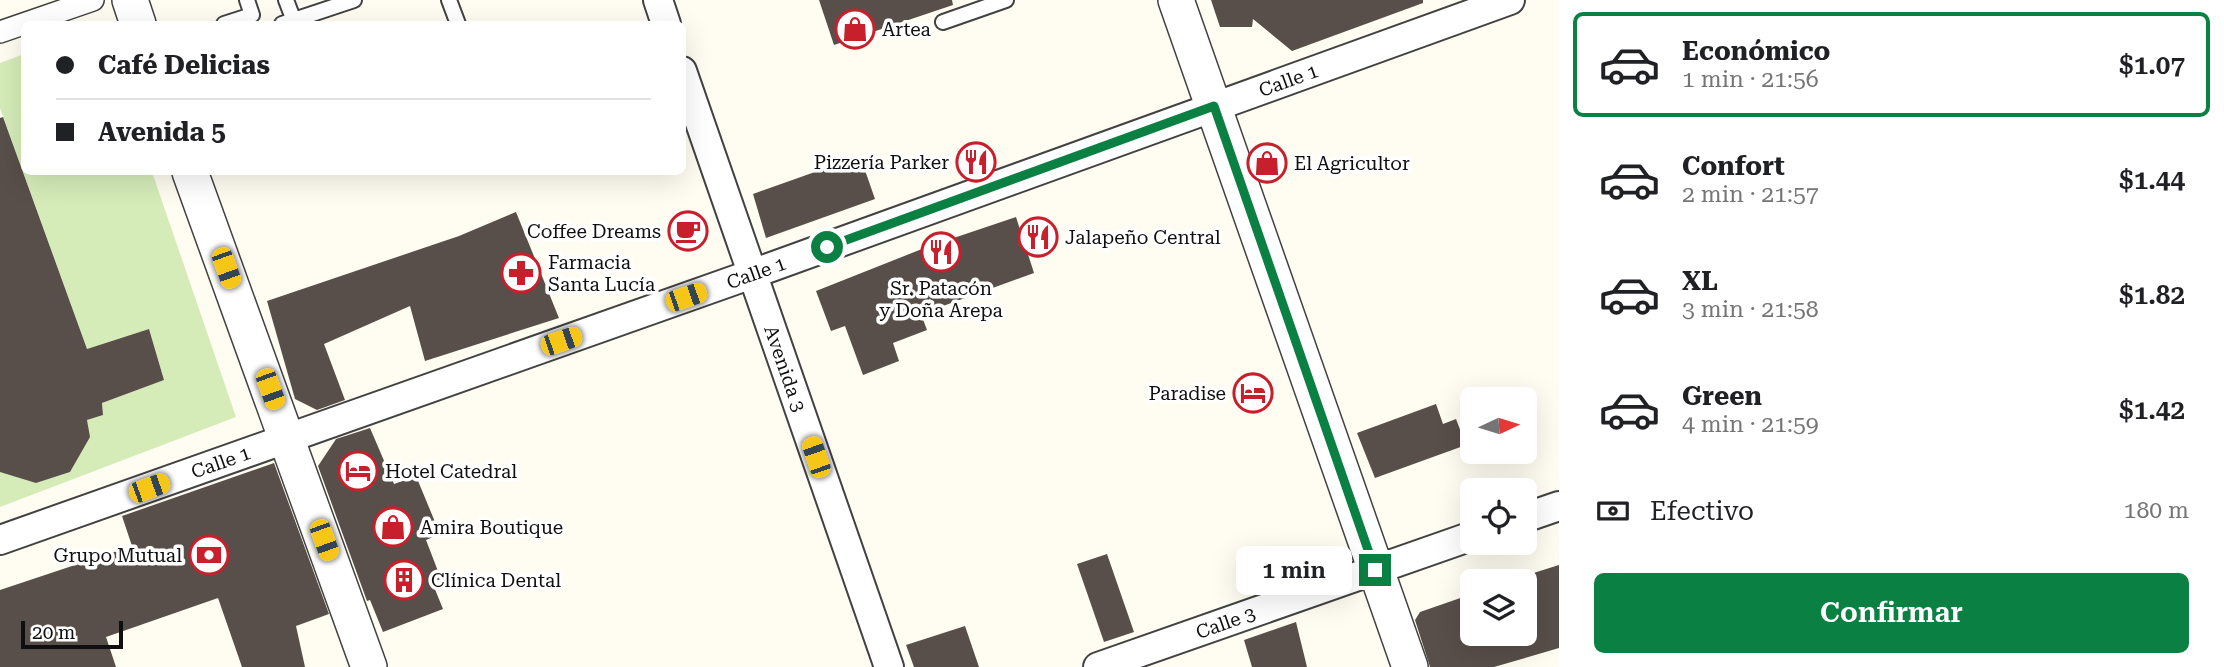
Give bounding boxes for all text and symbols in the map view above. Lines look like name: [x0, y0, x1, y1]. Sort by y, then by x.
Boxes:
shop icon: Artea: [834, 8, 876, 50]
place label: Artea: [882, 18, 932, 41]
icon: car: [1598, 33, 1661, 96]
text: Económico: [1682, 36, 1830, 66]
text: Café Delicias: [98, 50, 270, 80]
text: $1.07: [2119, 50, 2185, 80]
street label: Calle 1: [1256, 59, 1321, 102]
text: 1 min · 21:56: [1682, 66, 1819, 93]
text: Avenida 5: [98, 117, 226, 147]
restaurant icon: Pizzería Parker: [955, 141, 997, 183]
shop icon: El Agricultor: [1246, 142, 1288, 184]
icon: car: [1598, 148, 1661, 211]
place label: Pizzería Parker: [814, 151, 949, 174]
text: Confort: [1682, 151, 1785, 181]
place label: El Agricultor: [1294, 152, 1410, 175]
text: $1.44: [2119, 165, 2185, 195]
text: 2 min · 21:57: [1682, 181, 1819, 208]
cafe icon: Coffee Dreams: [667, 210, 709, 252]
restaurant icon: Jalapeño Central: [1017, 216, 1059, 258]
place label: Coffee Dreams: [527, 220, 661, 243]
place label: Jalapeño Central: [1065, 226, 1221, 249]
route start: [811, 231, 843, 263]
restaurant icon: Sr. Patacón y Doña Arepa: [920, 231, 962, 273]
car: [209, 245, 244, 291]
place label: Farmacia Santa Lucía: [548, 251, 656, 296]
pharmacy icon: Farmacia Santa Lucía: [500, 252, 542, 294]
street label: Calle 1: [723, 252, 789, 294]
icon: car: [1598, 263, 1661, 326]
text: XL: [1682, 266, 1718, 296]
place label: Sr. Patacón y Doña Arepa: [879, 277, 1004, 322]
car: [663, 280, 710, 314]
text: $1.82: [2119, 280, 2185, 310]
text: 3 min · 21:58: [1682, 296, 1819, 323]
street label: Avenida 3: [759, 322, 811, 415]
car: [538, 324, 585, 358]
car: [253, 366, 288, 412]
hotel icon: Paradise: [1232, 372, 1274, 414]
icon: car: [1598, 378, 1661, 441]
text: Green: [1682, 381, 1762, 411]
place label: Paradise: [1149, 382, 1226, 405]
north arrow: [1460, 387, 1536, 464]
map controls: [1460, 387, 1537, 646]
text: $1.42: [2119, 395, 2185, 425]
text: 4 min · 21:59: [1682, 411, 1819, 438]
car: [800, 434, 833, 480]
street label: Calle 1: [188, 441, 254, 484]
hotel icon: Hotel Catedral: [337, 450, 379, 492]
place label: Hotel Catedral: [385, 460, 517, 483]
car: [126, 471, 173, 505]
button: locate: [1460, 478, 1537, 555]
icon: cash: [1594, 492, 1632, 530]
text: Efectivo: [1650, 496, 1754, 526]
text: 180 m: [2124, 497, 2189, 524]
shop icon: Amira Boutique: [372, 506, 414, 548]
place label: Amira Boutique: [420, 516, 563, 539]
car: [307, 517, 342, 563]
bank icon: Grupo Mutual: [188, 534, 230, 576]
place label: Grupo Mutual: [54, 544, 182, 567]
callout: 1 min: [1235, 546, 1350, 594]
route end: [1359, 554, 1391, 586]
text: 1 min: [1262, 557, 1326, 584]
building icon: Clínica Dental: [383, 559, 425, 601]
place label: Clínica Dental: [431, 569, 561, 592]
button: layers: [1460, 569, 1537, 646]
button: Confirmar: [1594, 573, 2189, 653]
street label: Calle 3: [1193, 602, 1258, 644]
scale bar: [21, 618, 122, 650]
text: 20 m: [32, 621, 75, 644]

